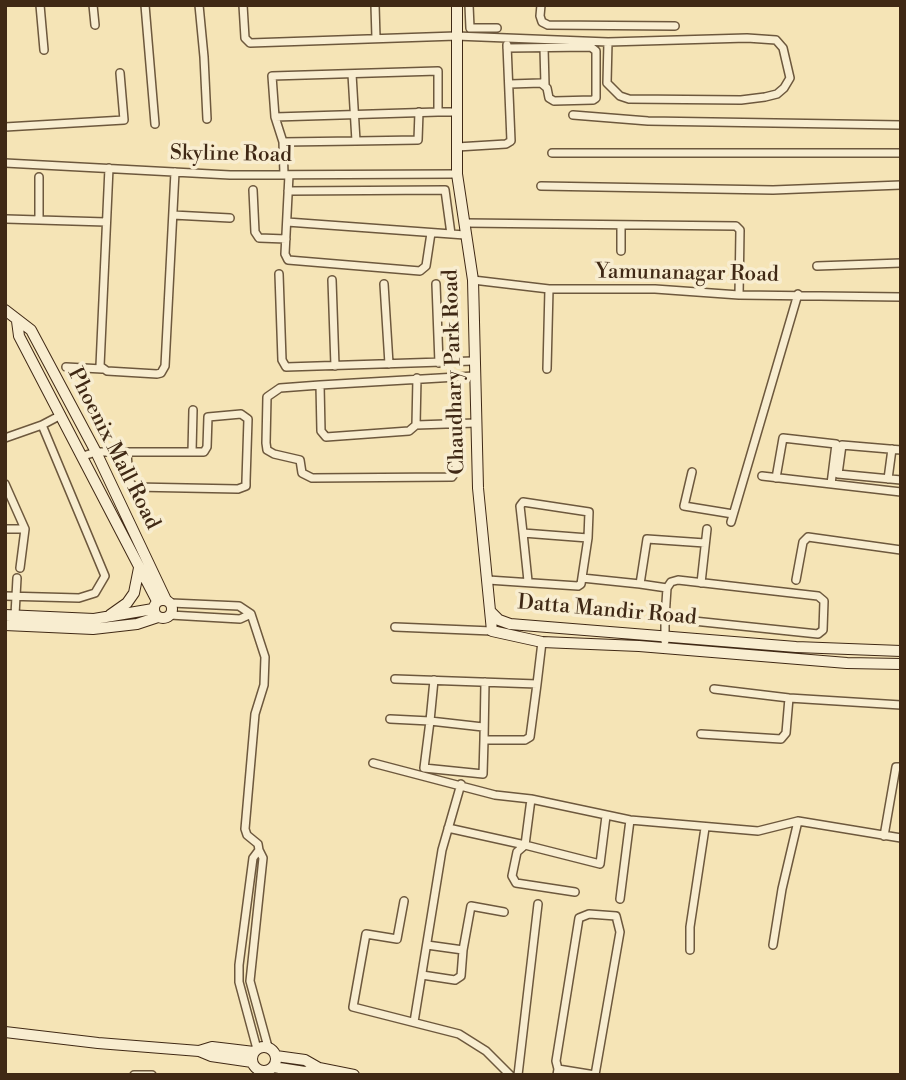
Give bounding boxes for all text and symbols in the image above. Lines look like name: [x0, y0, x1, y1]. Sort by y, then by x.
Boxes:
street label: Skyline Road: [170, 141, 292, 169]
street label: Yamunanagar Road: [595, 260, 779, 288]
street label: Chaudhary Park Road: [439, 269, 471, 475]
street label: Phoenix Mall Road: [61, 364, 165, 534]
street label: Datta Mandir Road: [516, 591, 698, 631]

